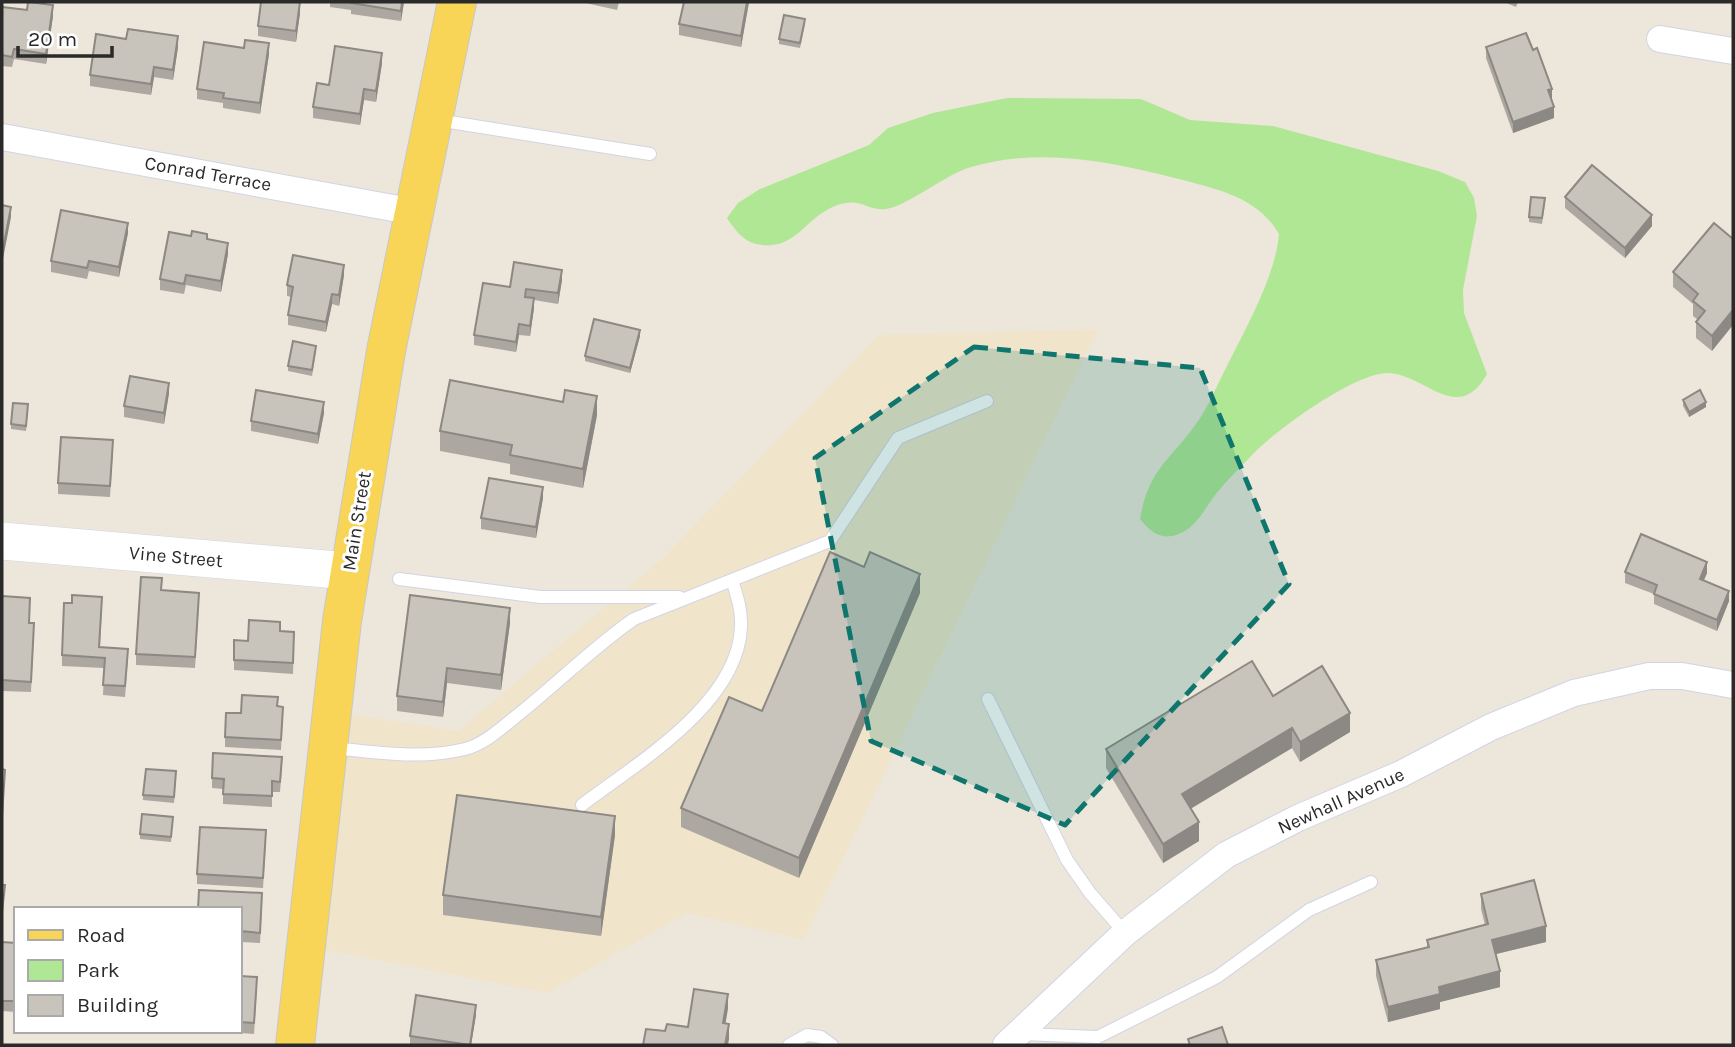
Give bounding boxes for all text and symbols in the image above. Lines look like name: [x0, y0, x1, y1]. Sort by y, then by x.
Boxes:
scale bar: [18, 14, 112, 58]
text: 20 m: [28, 27, 77, 51]
street label: Conrad Terrace: [143, 152, 273, 196]
street label: Main Street: [338, 470, 376, 572]
street label: Vine Street: [128, 542, 224, 572]
street label: Newhall Avenue: [1274, 763, 1408, 839]
legend: [14, 907, 242, 1033]
text: Road: [77, 923, 125, 947]
text: Park: [77, 958, 120, 982]
text: Building: [77, 993, 158, 1017]

